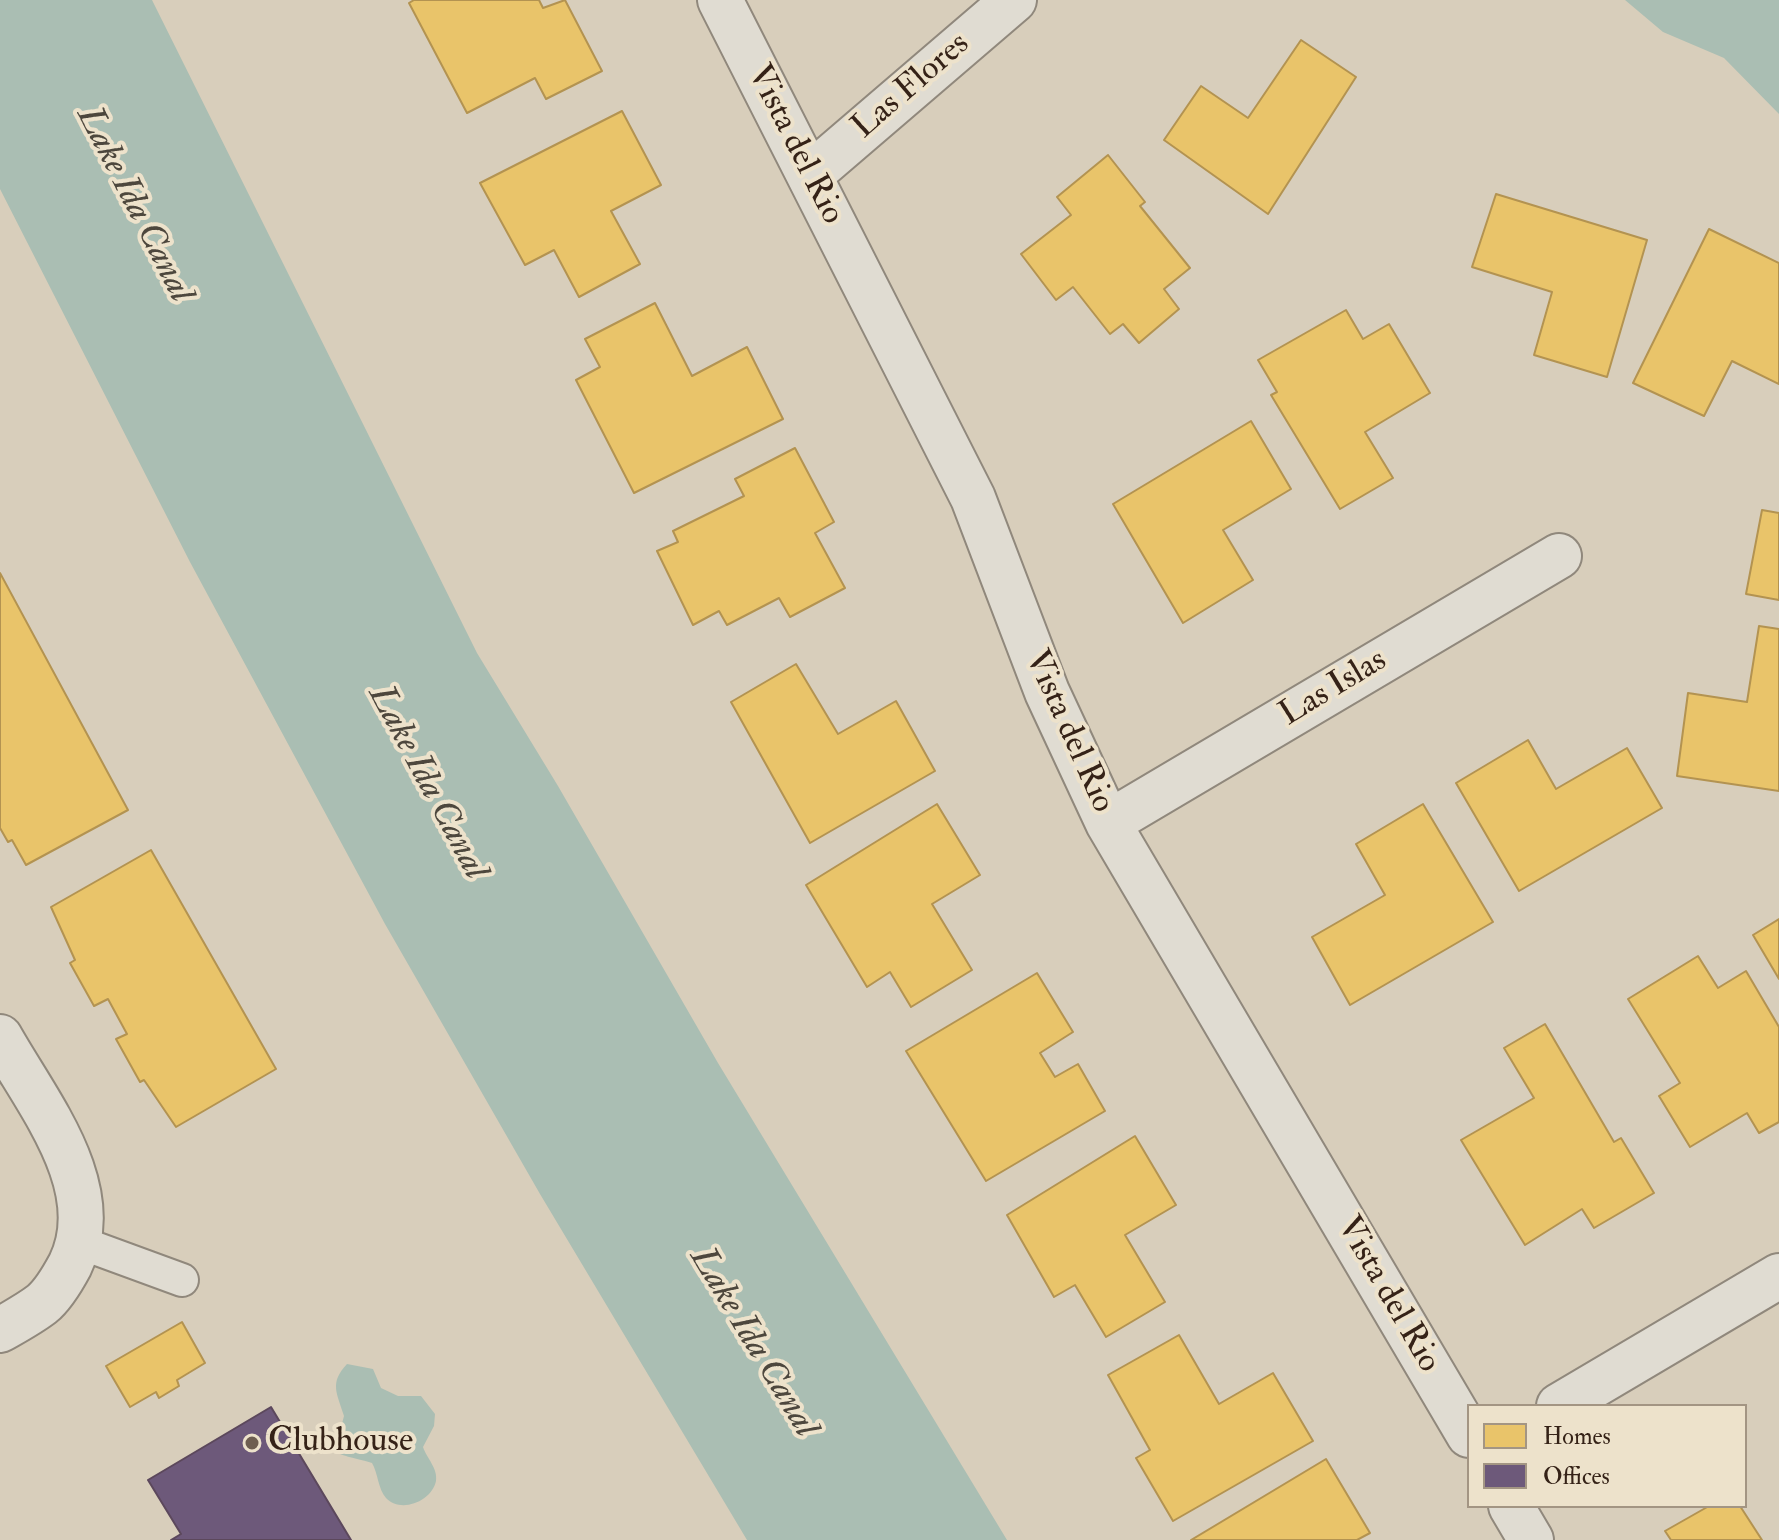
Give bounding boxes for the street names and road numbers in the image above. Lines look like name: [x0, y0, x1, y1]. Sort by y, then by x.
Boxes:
street label: Las Flores: [845, 25, 979, 149]
street label: Vista del Rio: [737, 59, 851, 231]
street label: Las Islas: [1273, 641, 1395, 737]
street label: Vista del Rio: [1014, 645, 1122, 819]
street label: Vista del Rio: [1326, 1210, 1448, 1380]

